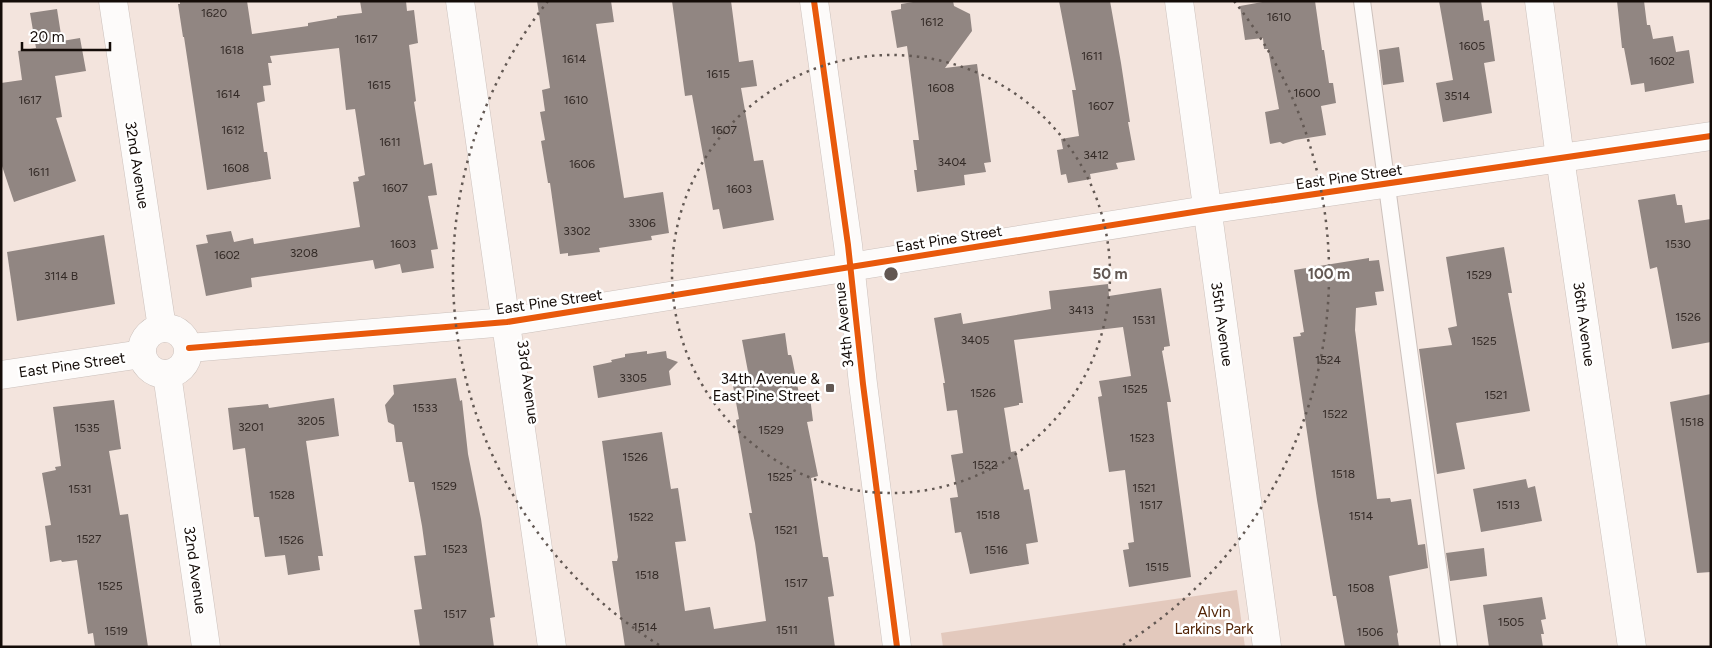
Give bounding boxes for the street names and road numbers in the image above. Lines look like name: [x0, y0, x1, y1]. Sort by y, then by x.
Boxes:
street label: 32nd Avenue: [121, 120, 153, 210]
street label: East Pine Street: [1295, 161, 1404, 193]
street label: East Pine Street: [895, 222, 1004, 256]
street label: 34th Avenue: [831, 281, 857, 369]
street label: 35th Avenue: [1207, 281, 1237, 367]
street label: 36th Avenue: [1569, 281, 1599, 367]
street label: East Pine Street: [495, 286, 604, 318]
street label: 33rd Avenue: [513, 339, 543, 425]
street label: East Pine Street: [18, 349, 127, 381]
street label: 32nd Avenue: [180, 525, 210, 615]

